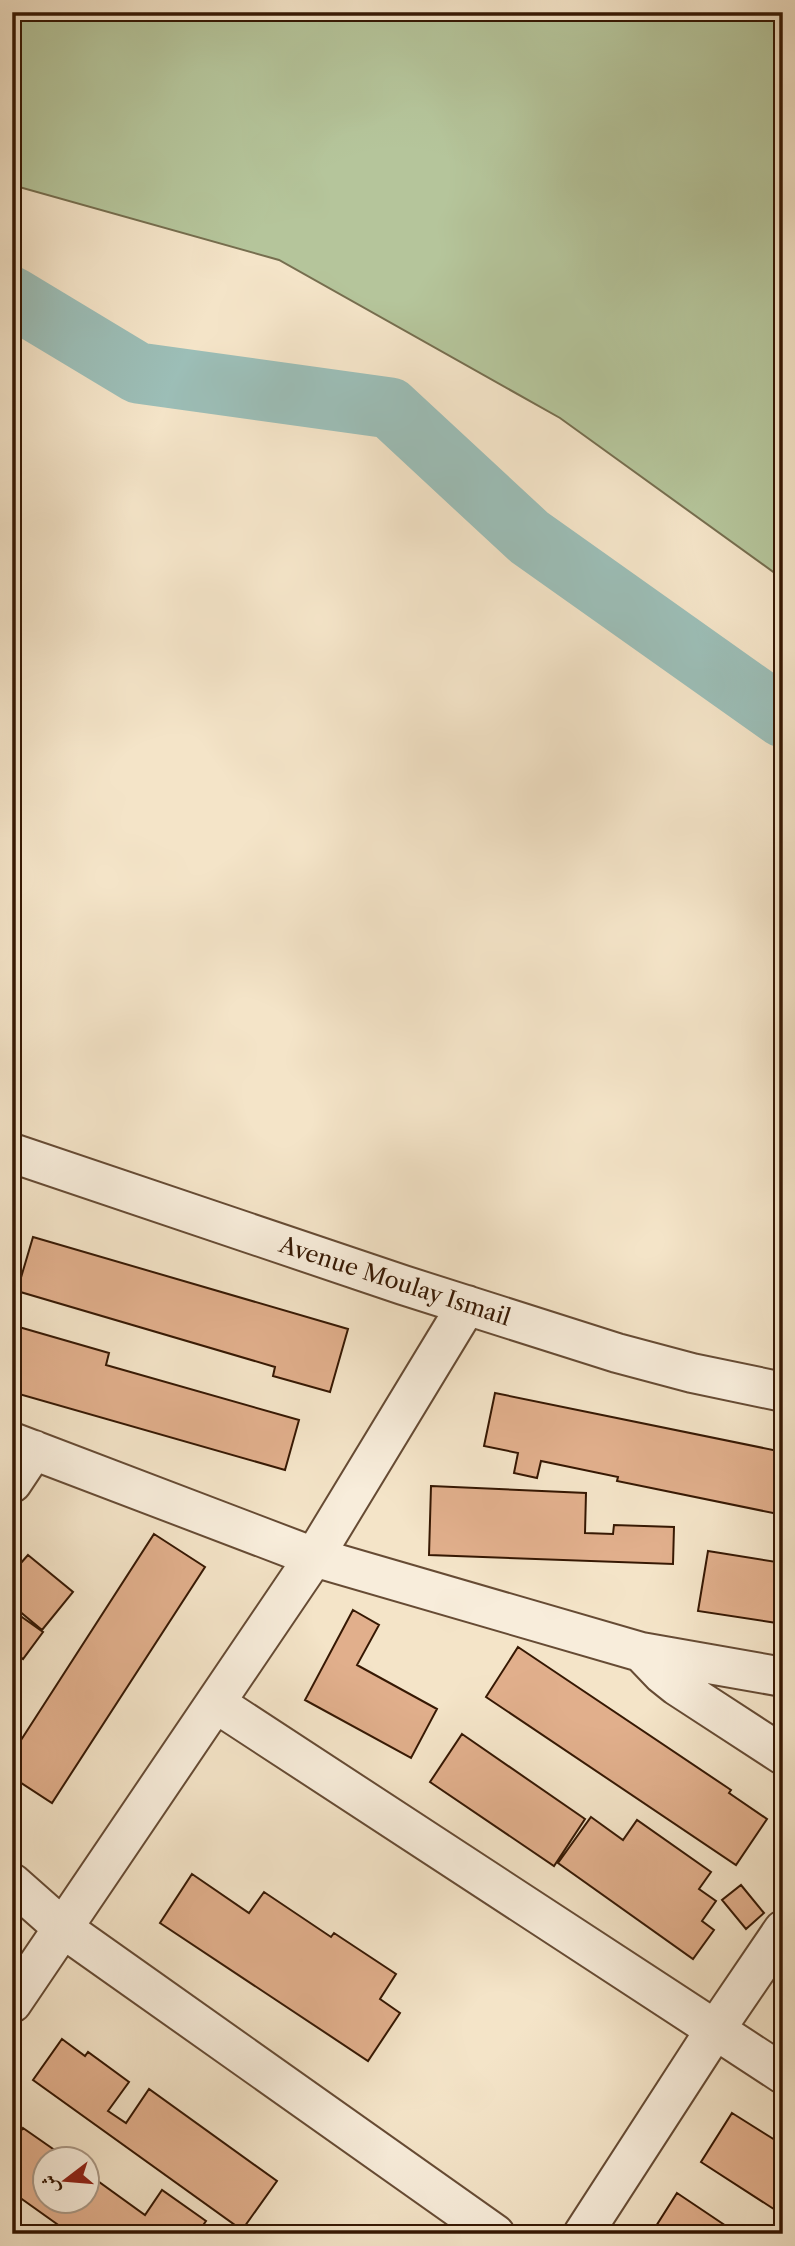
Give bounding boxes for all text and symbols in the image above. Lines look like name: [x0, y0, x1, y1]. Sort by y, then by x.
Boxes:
street label: Avenue Moulay Ismail: [275, 1230, 514, 1332]
north arrow: [32, 2144, 102, 2214]
text: ش: [36, 2172, 64, 2197]

